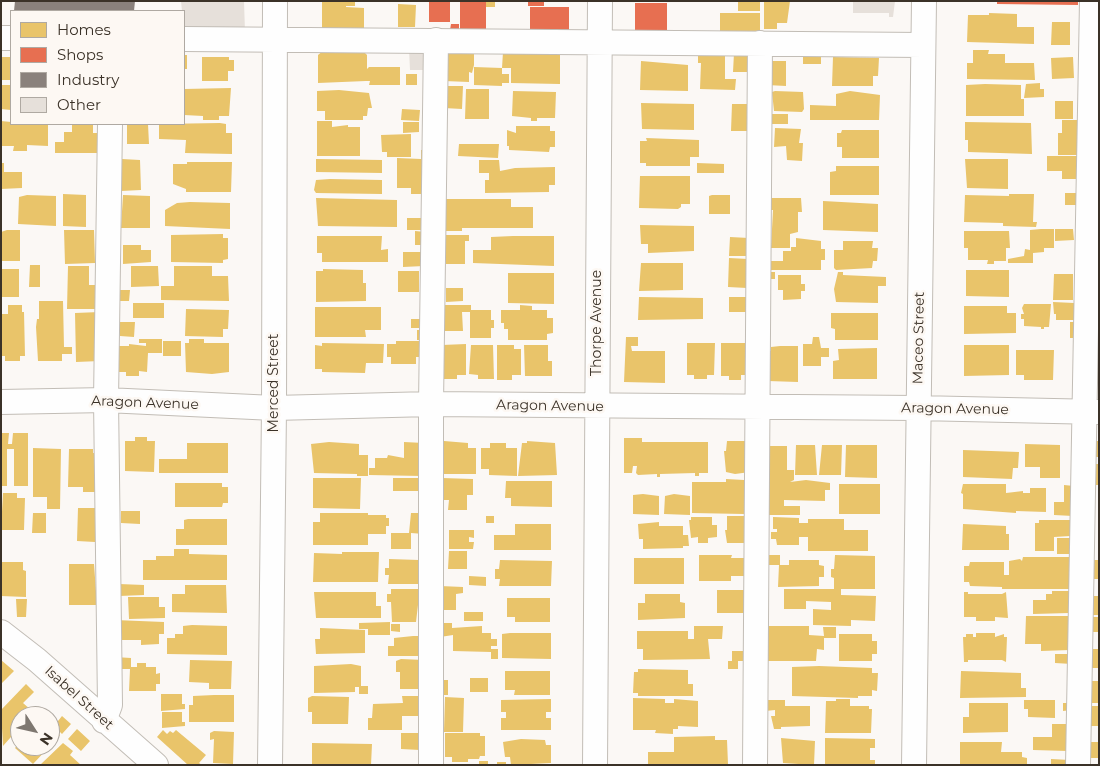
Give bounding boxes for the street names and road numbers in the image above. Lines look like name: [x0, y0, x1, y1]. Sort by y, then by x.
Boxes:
street label: Thorpe Avenue: [589, 270, 605, 376]
street label: Maceo Street: [910, 292, 928, 384]
street label: Merced Street: [266, 334, 282, 432]
street label: Aragon Avenue: [91, 393, 199, 413]
street label: Aragon Avenue: [496, 397, 604, 415]
street label: Aragon Avenue: [901, 400, 1009, 418]
street label: Isabel Street: [41, 663, 117, 733]

